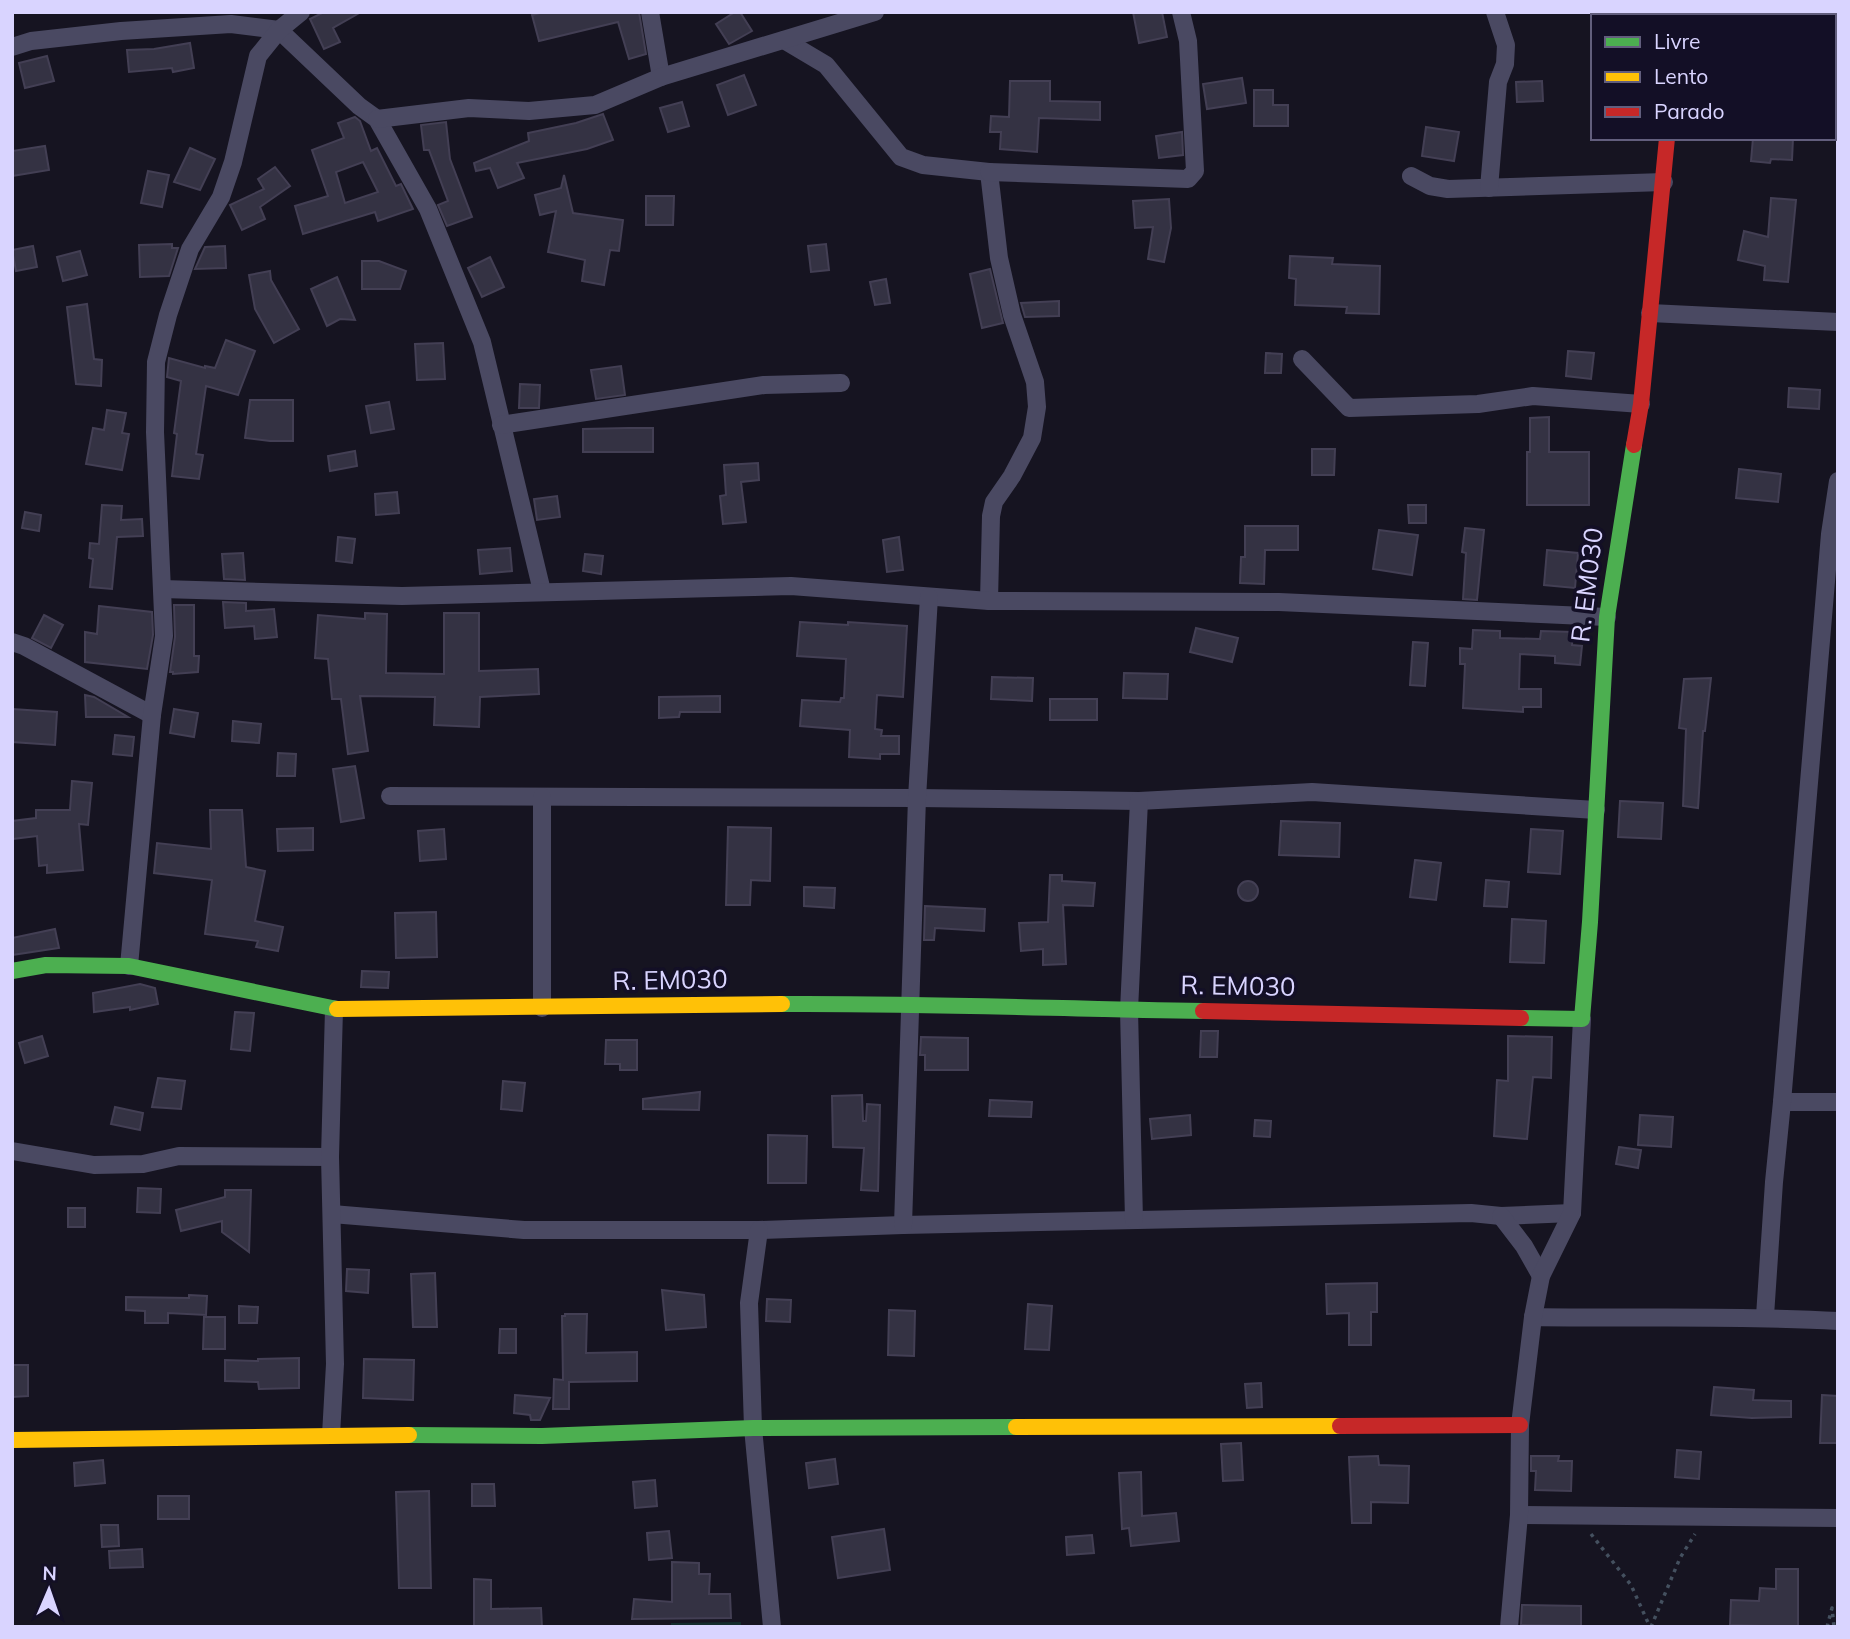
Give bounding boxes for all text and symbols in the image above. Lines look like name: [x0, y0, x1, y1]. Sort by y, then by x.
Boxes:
legend: [1591, 14, 1836, 140]
text: Livre: [1654, 28, 1701, 54]
text: Lento: [1654, 63, 1708, 89]
text: Parado: [1654, 98, 1724, 124]
street label: R. EM030: [1563, 526, 1610, 644]
street label: R. EM030: [612, 962, 728, 997]
street label: R. EM030: [1180, 968, 1296, 1003]
north arrow: [14, 1555, 84, 1625]
text: N: [42, 1561, 57, 1585]

